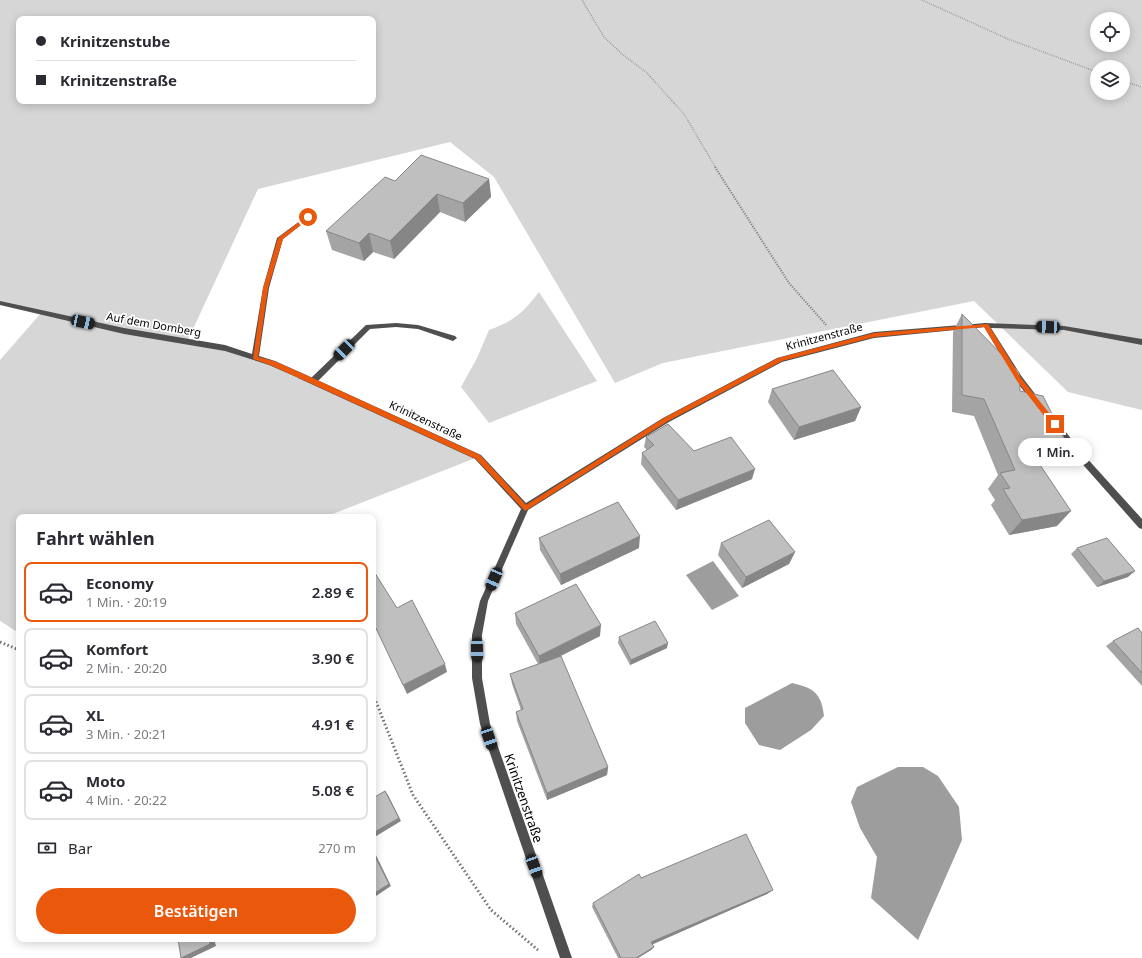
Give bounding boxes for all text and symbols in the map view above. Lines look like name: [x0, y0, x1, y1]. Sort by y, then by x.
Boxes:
map controls: [1090, 12, 1130, 100]
button: locate: [1090, 12, 1130, 52]
text: Krinitzenstube: [60, 31, 170, 51]
button: layers: [1090, 60, 1130, 100]
text: Krinitzenstraße: [60, 70, 177, 90]
route start: [299, 208, 317, 226]
street label: Auf dem Domberg: [106, 308, 202, 340]
car: [70, 314, 96, 330]
street label: Krinitzenstraße: [784, 319, 864, 353]
car: [1036, 321, 1060, 333]
car: [331, 337, 357, 363]
street label: Krinitzenstraße: [387, 397, 465, 443]
route end: [1046, 415, 1064, 433]
callout: 1 Min.: [1018, 438, 1092, 466]
text: 1 Min.: [1036, 443, 1074, 461]
text: Fahrt wählen: [36, 526, 155, 550]
car: [484, 566, 504, 592]
text: Economy: [86, 573, 154, 593]
icon: car: [38, 574, 74, 610]
text: 2.89 €: [312, 582, 354, 602]
text: 1 Min. · 20:19: [86, 593, 167, 611]
car: [471, 638, 483, 662]
text: Komfort: [86, 639, 148, 659]
icon: car: [38, 640, 74, 676]
text: 3.90 €: [312, 648, 354, 668]
text: 2 Min. · 20:20: [86, 659, 167, 677]
text: XL: [86, 705, 104, 725]
icon: car: [38, 706, 74, 742]
text: 4.91 €: [312, 714, 354, 734]
text: 3 Min. · 20:21: [86, 725, 167, 743]
car: [479, 725, 499, 751]
street label: Krinitzenstraße: [500, 751, 548, 845]
text: Moto: [86, 771, 125, 791]
icon: car: [38, 772, 74, 808]
text: 5.08 €: [312, 780, 354, 800]
text: 4 Min. · 20:22: [86, 791, 167, 809]
icon: cash: [36, 837, 58, 859]
text: Bar: [68, 838, 92, 858]
text: 270 m: [318, 839, 356, 857]
car: [524, 853, 544, 879]
button: Bestätigen: [36, 888, 356, 934]

